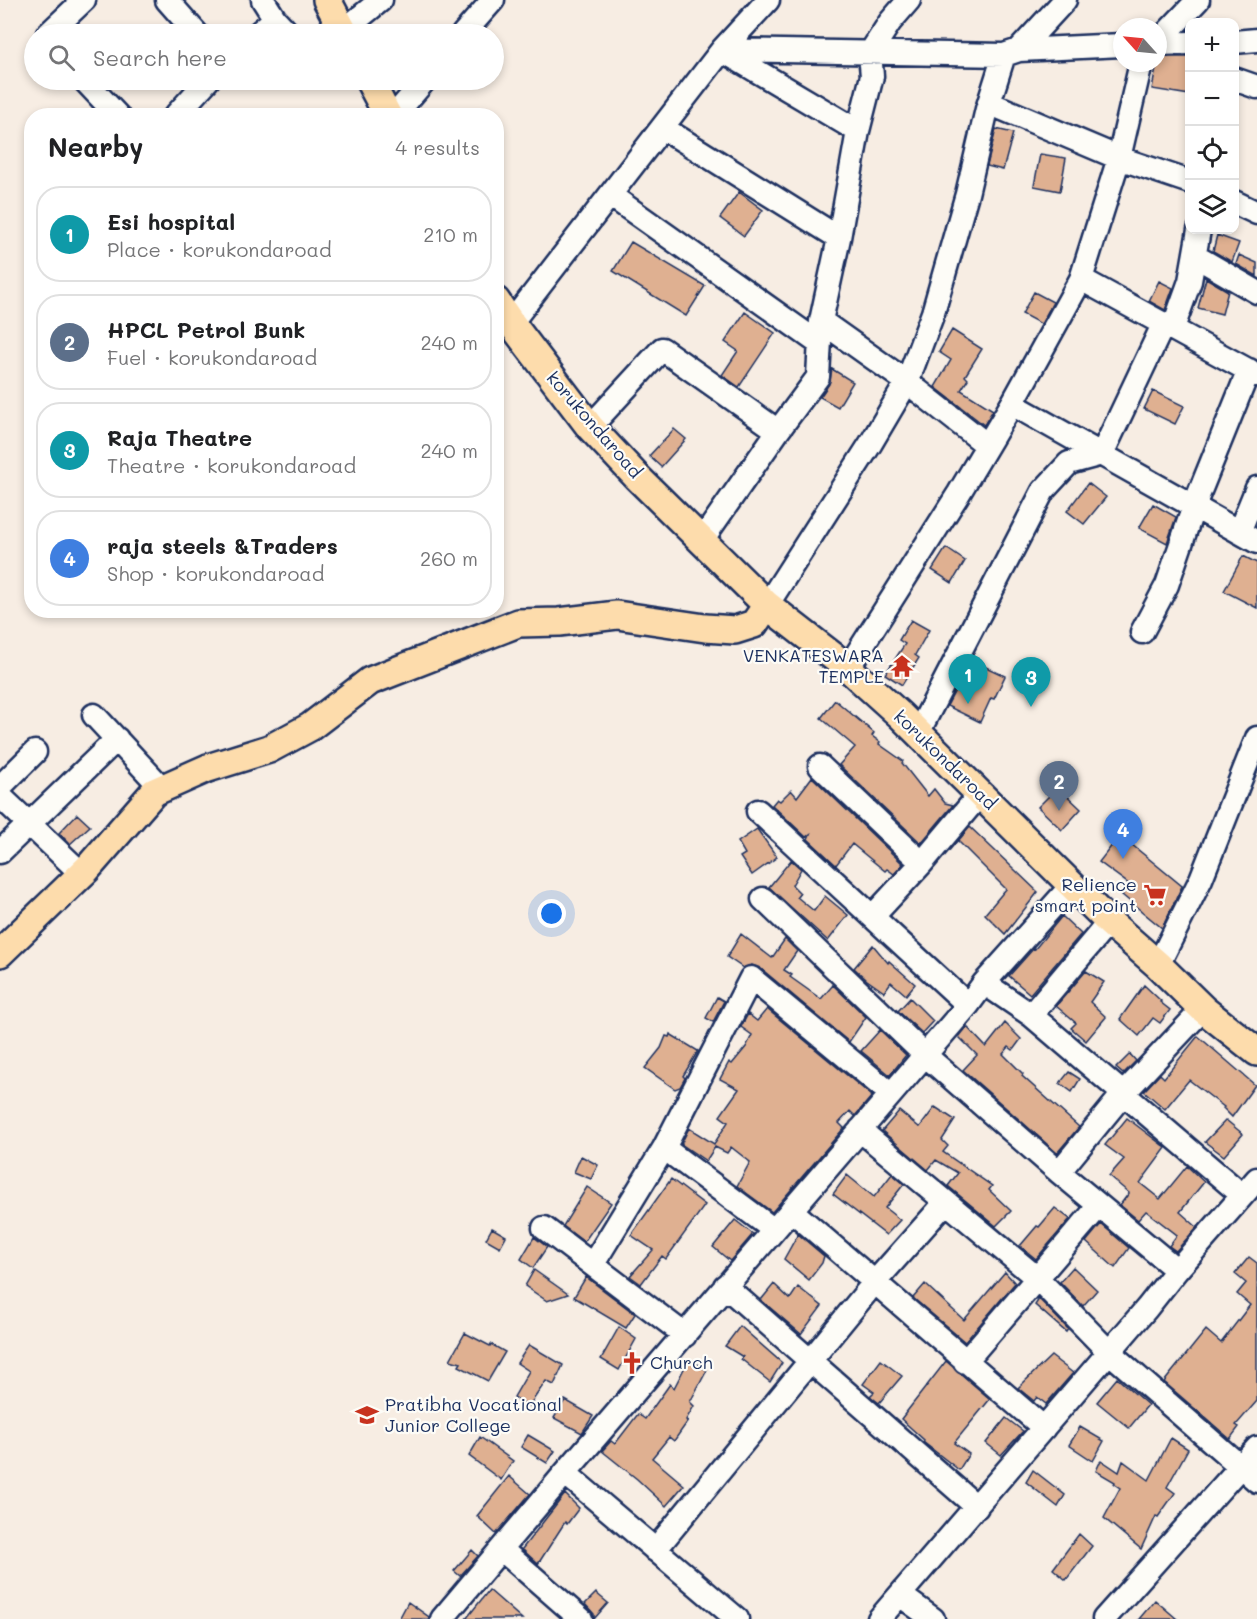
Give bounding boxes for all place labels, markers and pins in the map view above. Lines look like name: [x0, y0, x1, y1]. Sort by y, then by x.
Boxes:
place label: VENKATESWARA TEMPLE: [743, 643, 884, 688]
temple icon: VENKATESWARA TEMPLE: [889, 653, 915, 679]
pin: 1: [948, 654, 988, 704]
pin: 3: [1012, 658, 1050, 707]
pin: 2: [1040, 762, 1078, 811]
pin: 4: [1104, 810, 1142, 859]
place label: Relience smart point: [1035, 872, 1137, 917]
supermarket icon: Relience smart point: [1142, 882, 1168, 908]
church icon: Church: [619, 1350, 645, 1376]
place label: Church: [650, 1350, 713, 1374]
place label: Pratibha Vocational Junior College: [385, 1392, 562, 1437]
school or university icon: Pratibha Vocational Junior College: [354, 1402, 380, 1428]

